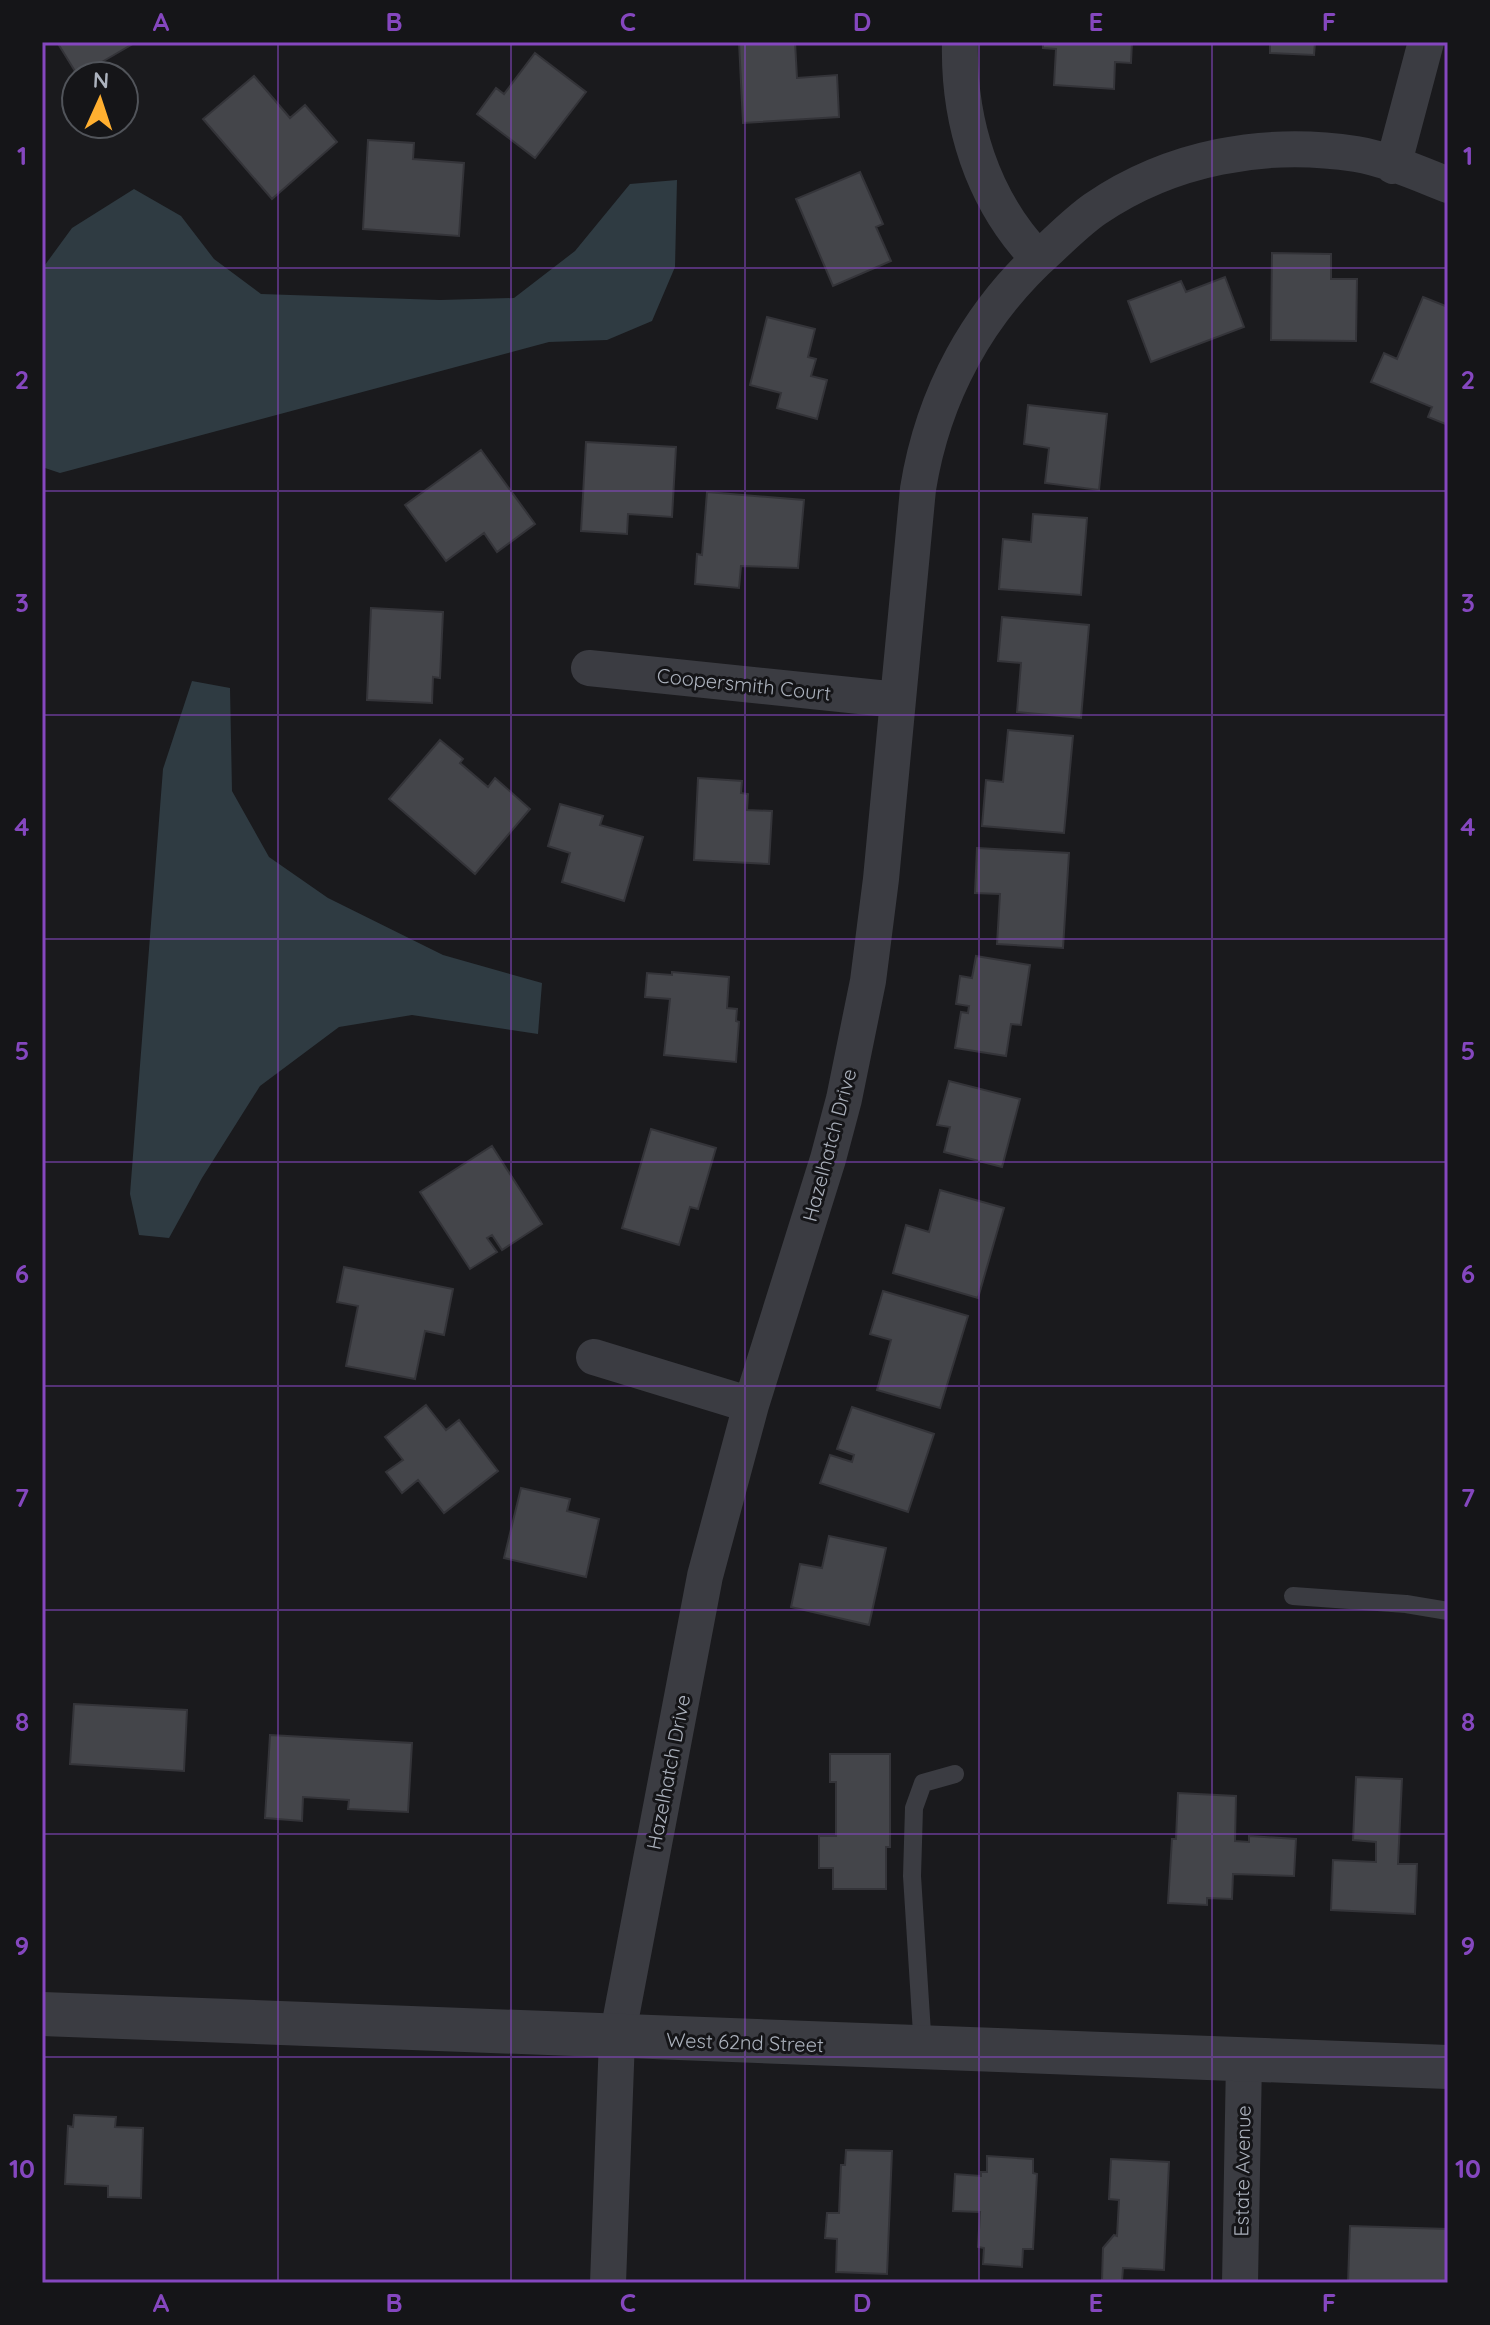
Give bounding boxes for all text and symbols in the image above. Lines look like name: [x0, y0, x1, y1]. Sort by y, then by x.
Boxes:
text: A: [153, 5, 170, 38]
text: B: [385, 5, 403, 38]
text: C: [620, 5, 636, 38]
text: D: [853, 5, 871, 38]
text: E: [1089, 5, 1103, 38]
text: F: [1322, 5, 1336, 38]
north arrow: [60, 60, 140, 140]
text: N: [92, 66, 110, 94]
text: 1: [17, 139, 27, 172]
text: 1: [1463, 139, 1473, 172]
text: 2: [15, 363, 29, 396]
text: 2: [1461, 363, 1475, 396]
text: 3: [15, 586, 29, 619]
text: 3: [1461, 586, 1475, 619]
street label: Coopersmith Court: [656, 662, 832, 706]
text: 4: [14, 810, 30, 843]
text: 4: [1460, 810, 1476, 843]
text: 5: [15, 1034, 29, 1067]
text: 5: [1461, 1034, 1475, 1067]
street label: Hazelhatch Drive: [797, 1066, 861, 1224]
text: 6: [15, 1257, 29, 1290]
text: 6: [1461, 1257, 1475, 1290]
text: 7: [15, 1481, 29, 1514]
text: 7: [1461, 1481, 1475, 1514]
street label: Hazelhatch Drive: [641, 1692, 695, 1852]
text: 8: [15, 1705, 29, 1738]
text: 8: [1461, 1705, 1475, 1738]
text: 9: [15, 1929, 29, 1962]
text: 9: [1461, 1929, 1475, 1962]
street label: West 62nd Street: [666, 2027, 824, 2057]
street label: Estate Avenue: [1228, 2105, 1256, 2237]
text: 10: [9, 2152, 35, 2185]
text: 10: [1455, 2152, 1481, 2185]
text: A: [153, 2286, 170, 2319]
text: B: [385, 2286, 403, 2319]
text: C: [620, 2286, 636, 2319]
text: D: [853, 2286, 871, 2319]
text: E: [1089, 2286, 1103, 2319]
text: F: [1322, 2286, 1336, 2319]

